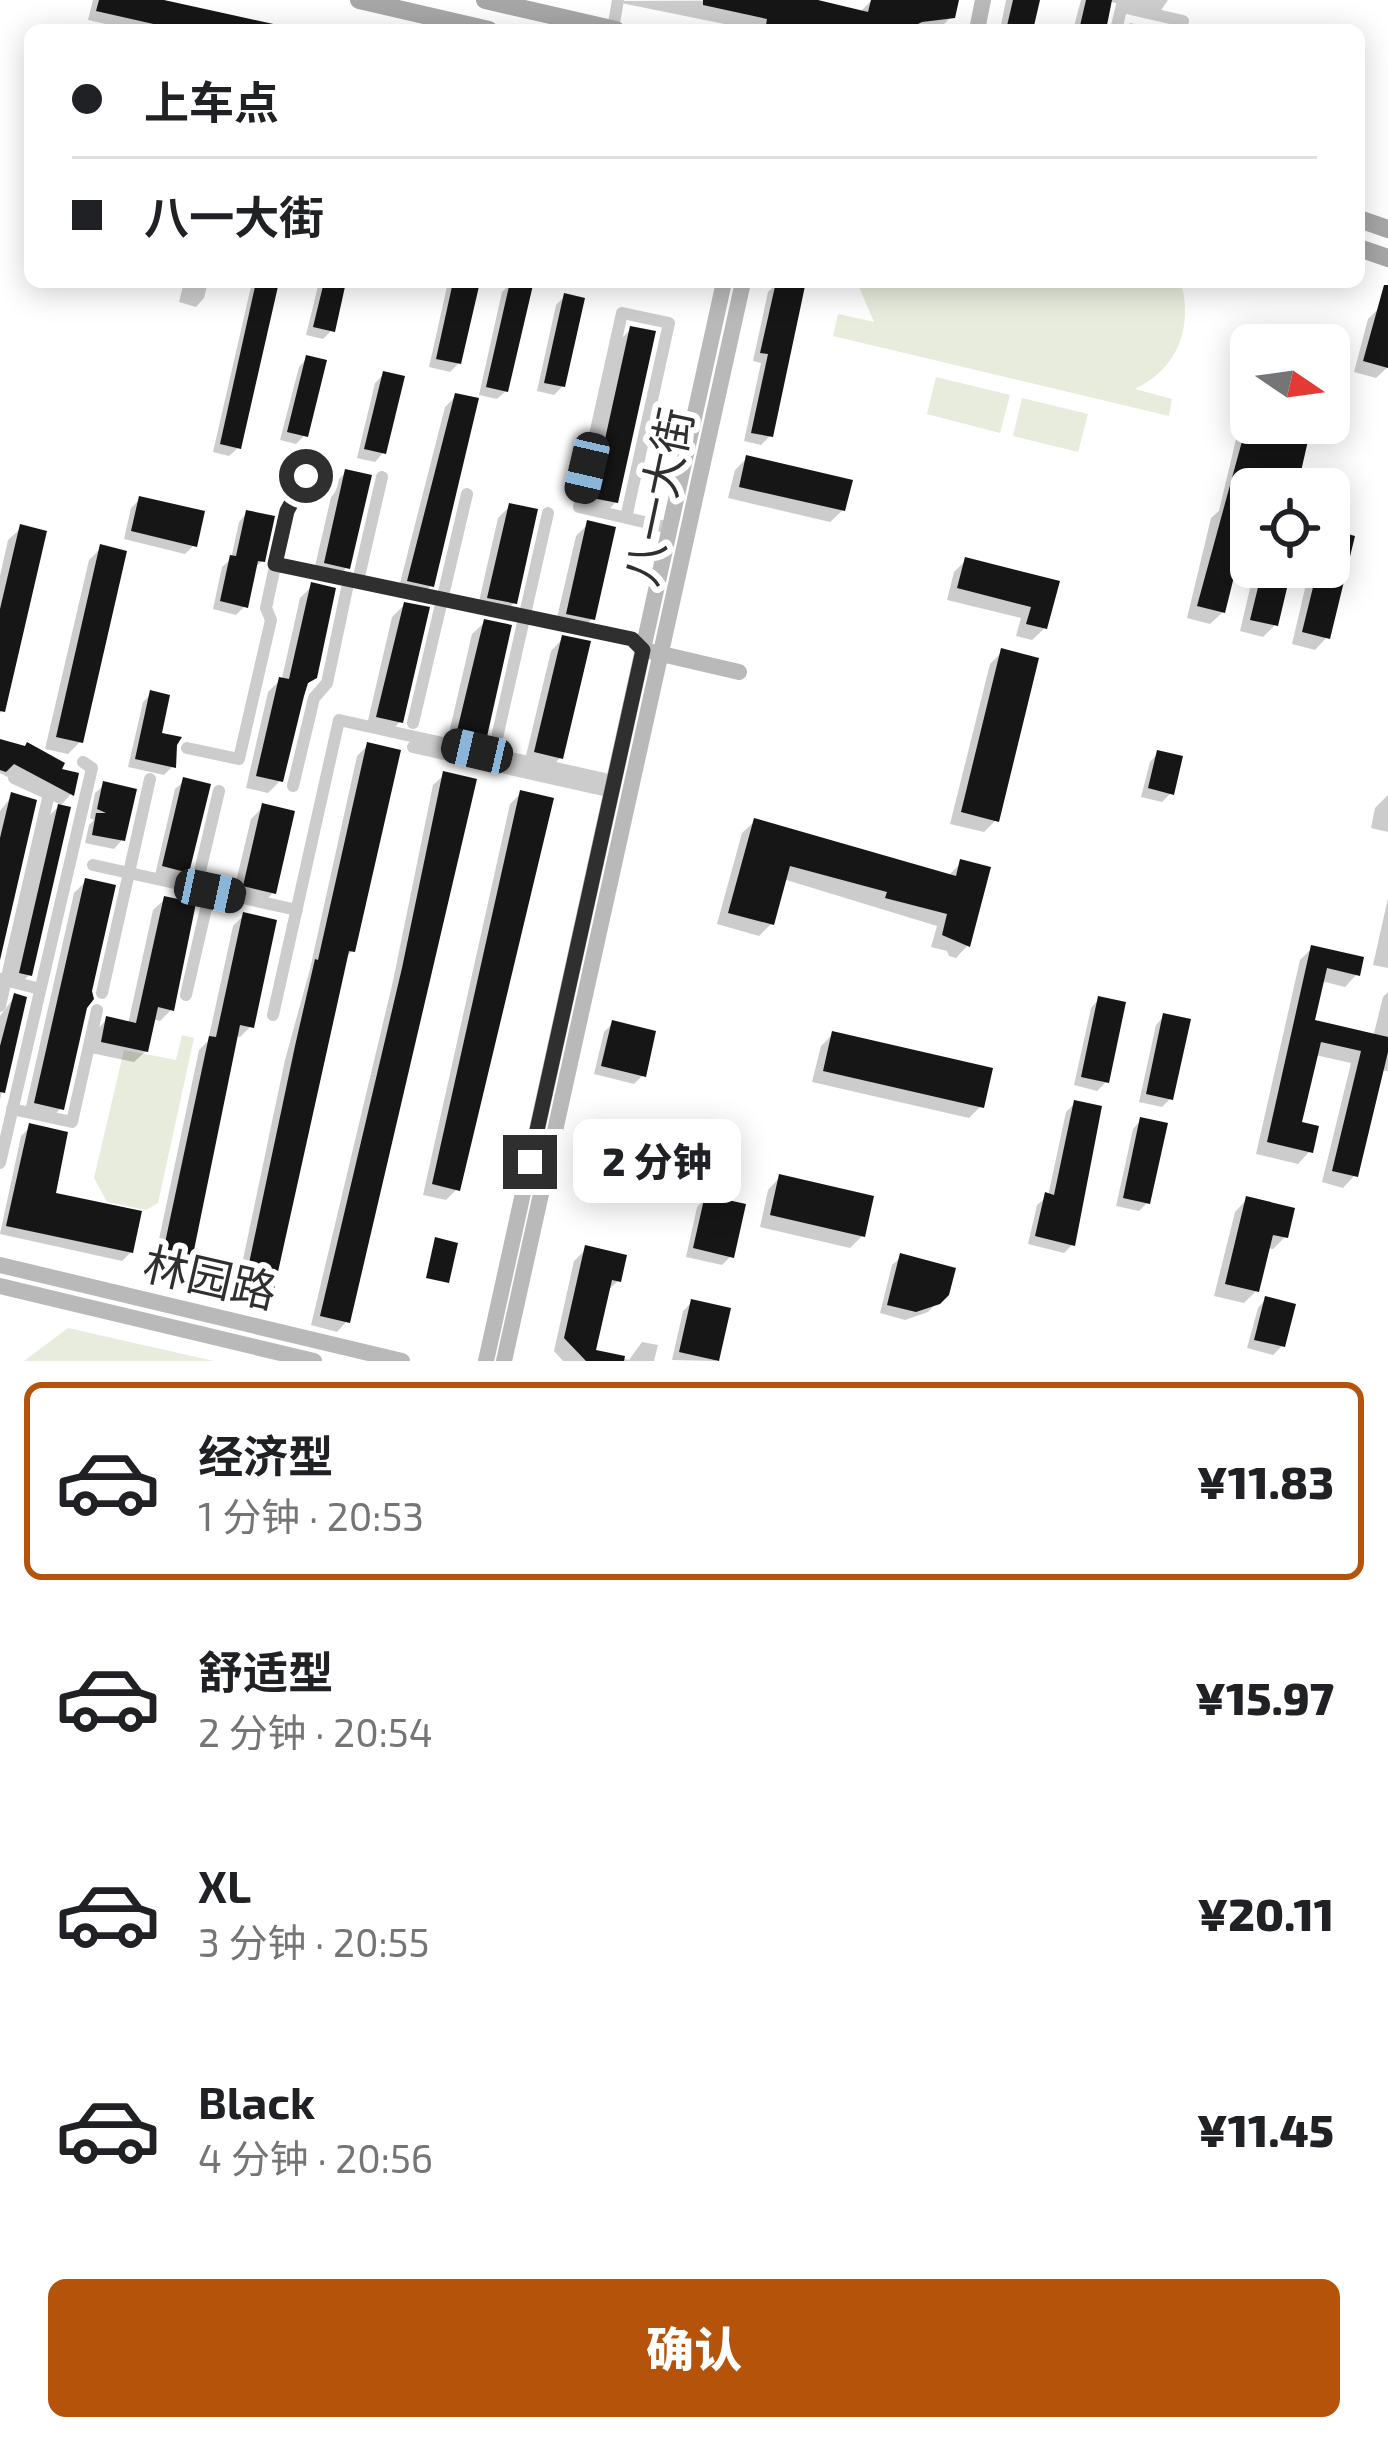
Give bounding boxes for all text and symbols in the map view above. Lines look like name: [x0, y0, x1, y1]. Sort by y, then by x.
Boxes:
text: 上车点: [144, 74, 279, 128]
text: 八一大街: [144, 189, 324, 243]
north arrow: [1230, 324, 1350, 444]
map controls: [1230, 324, 1350, 588]
street label: 八一大街: [612, 403, 702, 590]
car: [561, 429, 613, 507]
route start: [279, 449, 333, 503]
button: locate: [1230, 468, 1350, 588]
car: [438, 725, 516, 777]
car: [171, 866, 249, 916]
callout: 2 分钟: [572, 1120, 740, 1204]
route end: [503, 1135, 557, 1189]
text: 2 分钟: [602, 1137, 712, 1184]
street label: 林园路: [139, 1235, 282, 1318]
icon: car: [54, 1427, 162, 1535]
text: 经济型: [198, 1428, 333, 1482]
text: ¥11.83: [1197, 1454, 1334, 1508]
text: 1 分钟 · 20:53: [198, 1492, 424, 1539]
icon: car: [54, 1643, 162, 1751]
text: 舒适型: [198, 1644, 333, 1698]
text: ¥15.97: [1195, 1670, 1334, 1724]
text: 2 分钟 · 20:54: [198, 1708, 433, 1755]
text: XL: [198, 1858, 251, 1912]
icon: car: [54, 1859, 162, 1967]
text: ¥20.11: [1197, 1886, 1334, 1940]
text: 3 分钟 · 20:55: [198, 1918, 429, 1965]
text: Black: [198, 2074, 315, 2128]
icon: car: [54, 2075, 162, 2183]
text: ¥11.45: [1197, 2102, 1334, 2156]
text: 4 分钟 · 20:56: [198, 2134, 433, 2181]
button: 确认: [48, 2279, 1340, 2417]

